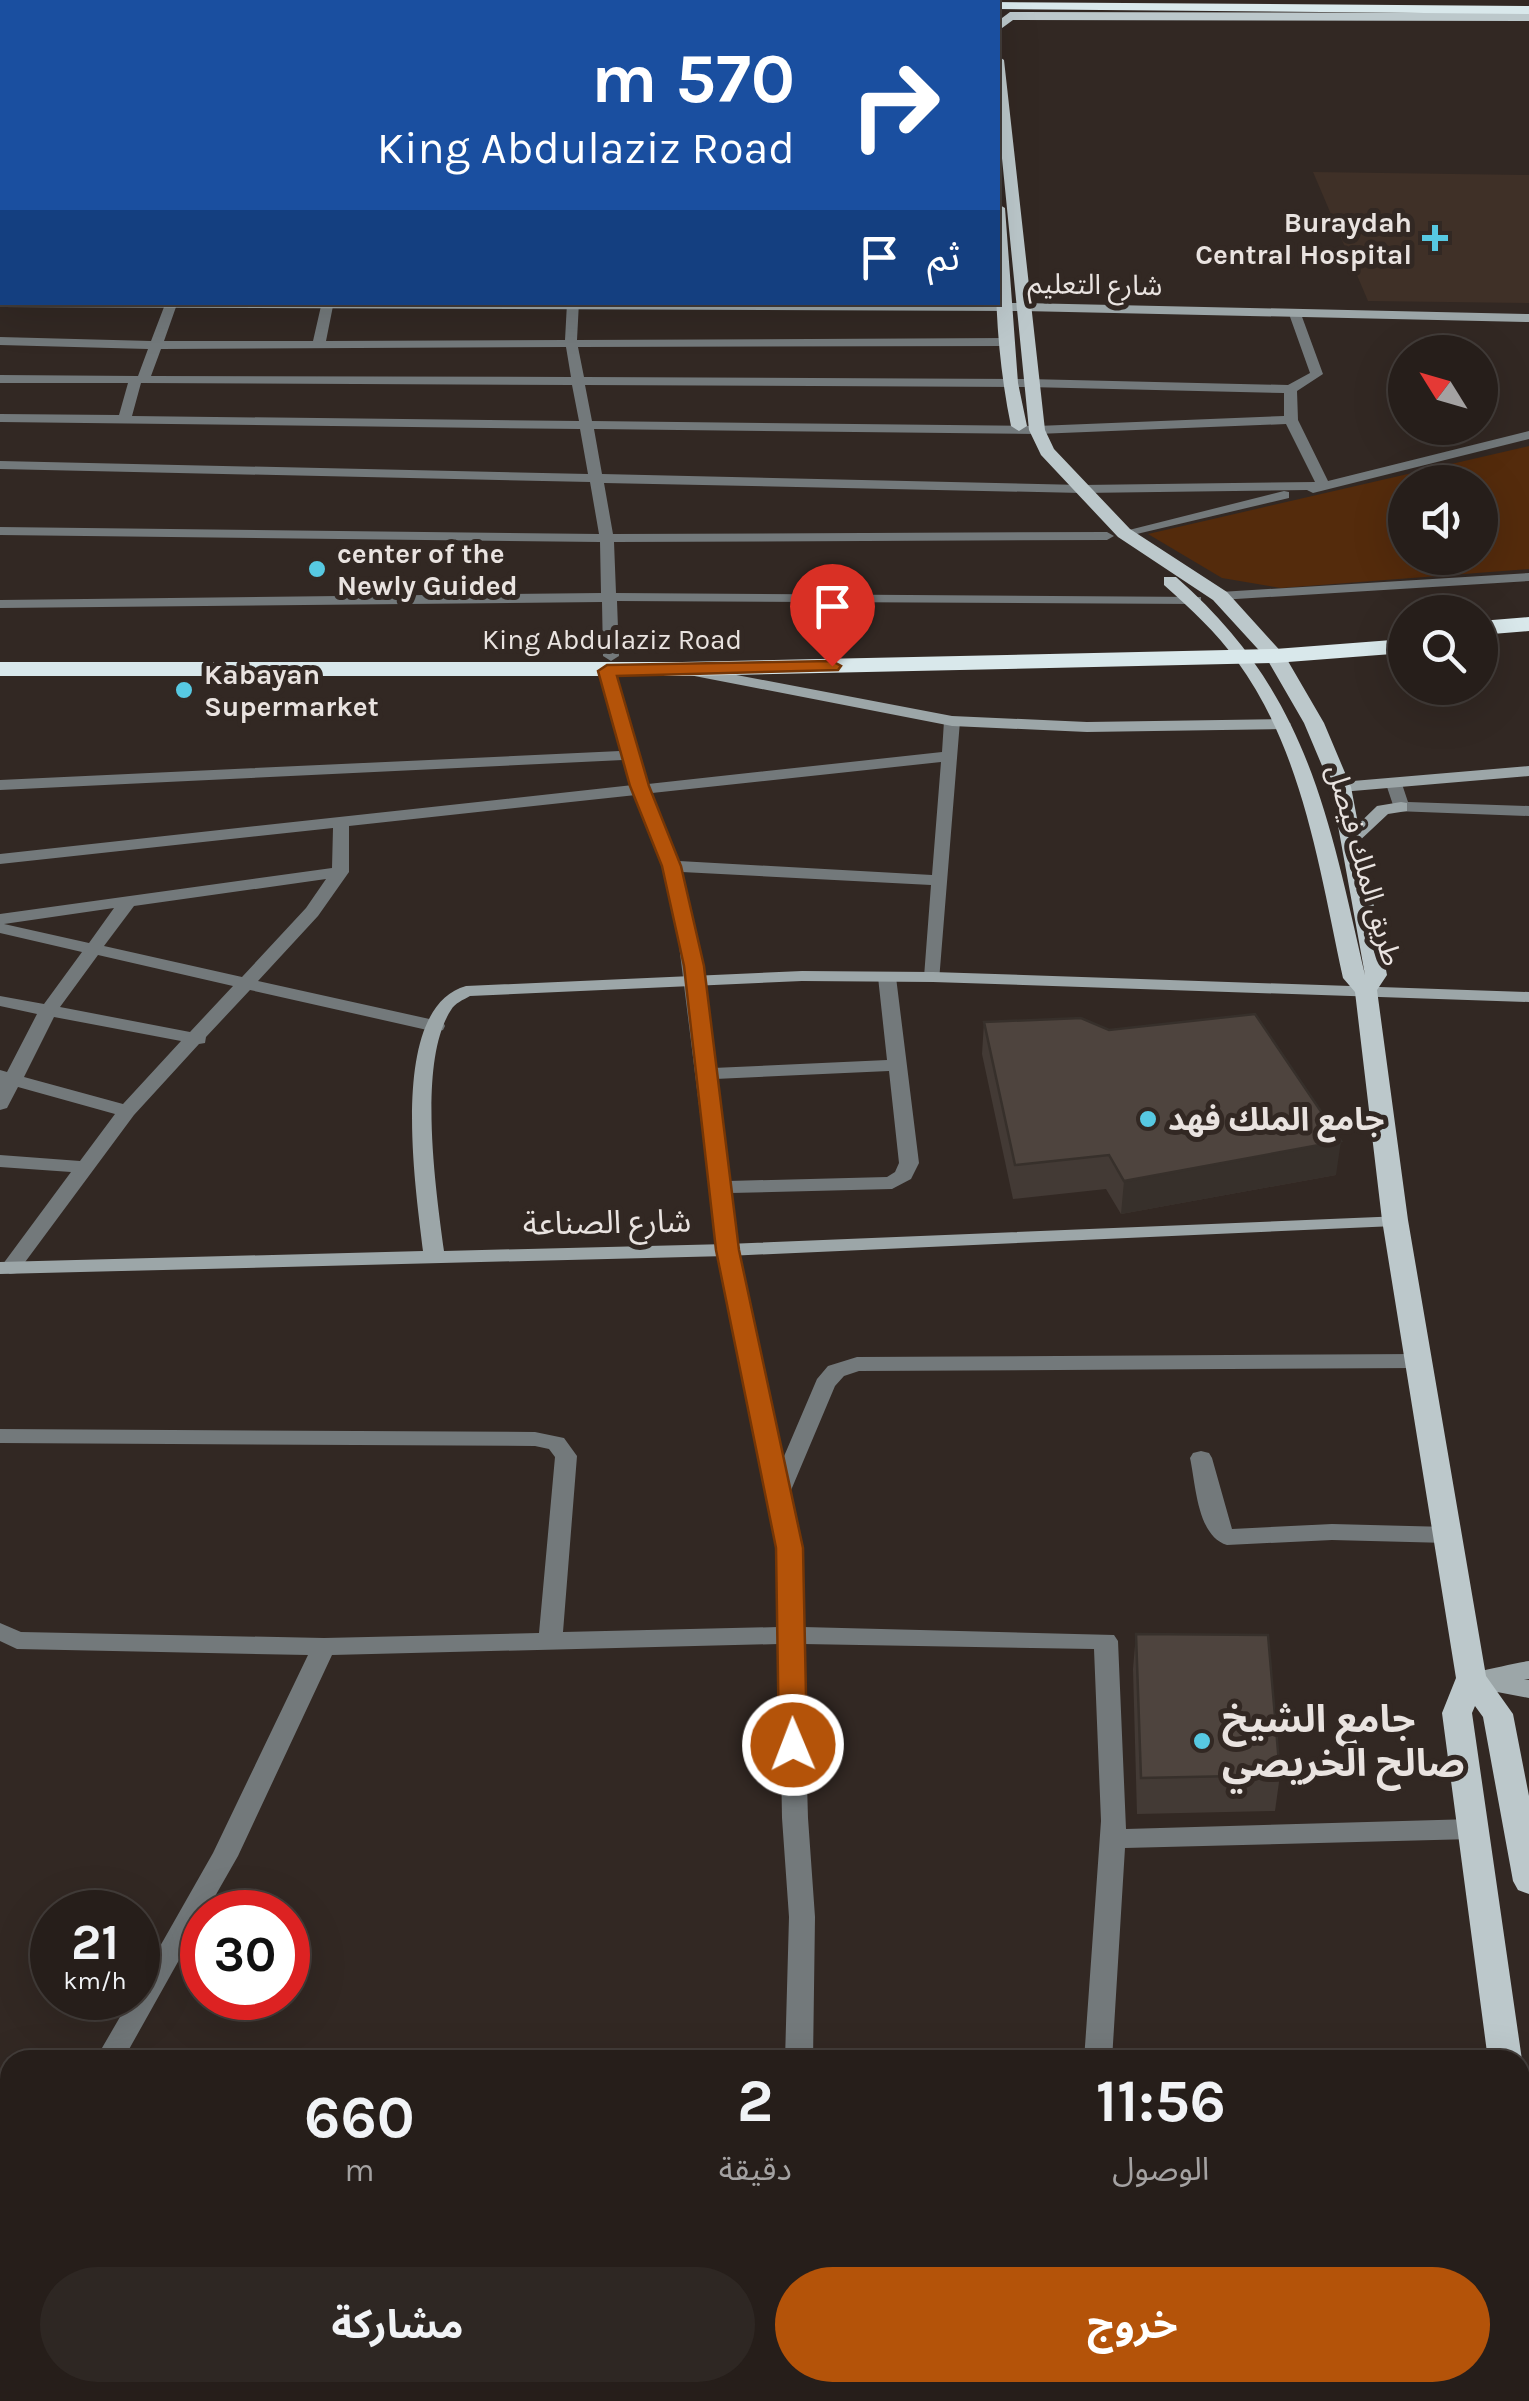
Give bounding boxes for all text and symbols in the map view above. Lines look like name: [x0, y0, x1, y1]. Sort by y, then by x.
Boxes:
text: 570 m: [591, 38, 795, 120]
icon: right: [830, 40, 960, 170]
text: King Abdulaziz Road: [377, 122, 795, 174]
place label: Buraydah Central Hospital: [1195, 206, 1412, 271]
marker: Buraydah Central Hospital: [1422, 225, 1448, 251]
icon: arrive: [852, 230, 907, 285]
text: ثم: [927, 235, 960, 280]
street label: شارع التعليم: [1027, 267, 1163, 307]
north arrow: [1388, 335, 1498, 445]
map controls: [1388, 335, 1498, 705]
button: sound: [1388, 465, 1498, 575]
place label: center of the Newly Guided: [337, 537, 518, 602]
marker: center of the Newly Guided: [306, 558, 328, 580]
pin: [790, 564, 875, 667]
icon: arrive: [805, 579, 860, 634]
button: search: [1388, 595, 1498, 705]
street label: King Abdulaziz Road: [482, 623, 742, 656]
place label: Kabayan Supermarket: [204, 658, 379, 723]
marker: Kabayan Supermarket: [173, 679, 195, 701]
street label: طريق الملك فيصل: [1319, 761, 1409, 970]
place label: جامع الملك فهد: [1168, 1101, 1384, 1143]
marker: جامع الملك فهد: [1137, 1108, 1159, 1130]
street label: شارع الصناعة: [523, 1203, 692, 1247]
position arrow: [741, 1693, 845, 1797]
place label: جامع الشيخ صالح الخريصي: [1222, 1697, 1465, 1794]
marker: جامع الشيخ صالح الخريصي: [1191, 1730, 1213, 1752]
speed limit sign: 30: [180, 1890, 310, 2020]
text: 21: [71, 1913, 119, 1972]
text: km/h: [63, 1966, 127, 1995]
text: 2: [737, 2066, 773, 2136]
text: 11:56: [1096, 2066, 1226, 2136]
text: 660: [304, 2082, 415, 2152]
text: دقيقة: [719, 2151, 792, 2188]
text: الوصول: [1112, 2151, 1209, 2188]
text: m: [344, 2152, 374, 2189]
button: مشاركة: [40, 2267, 755, 2382]
button: خروج: [775, 2267, 1490, 2382]

